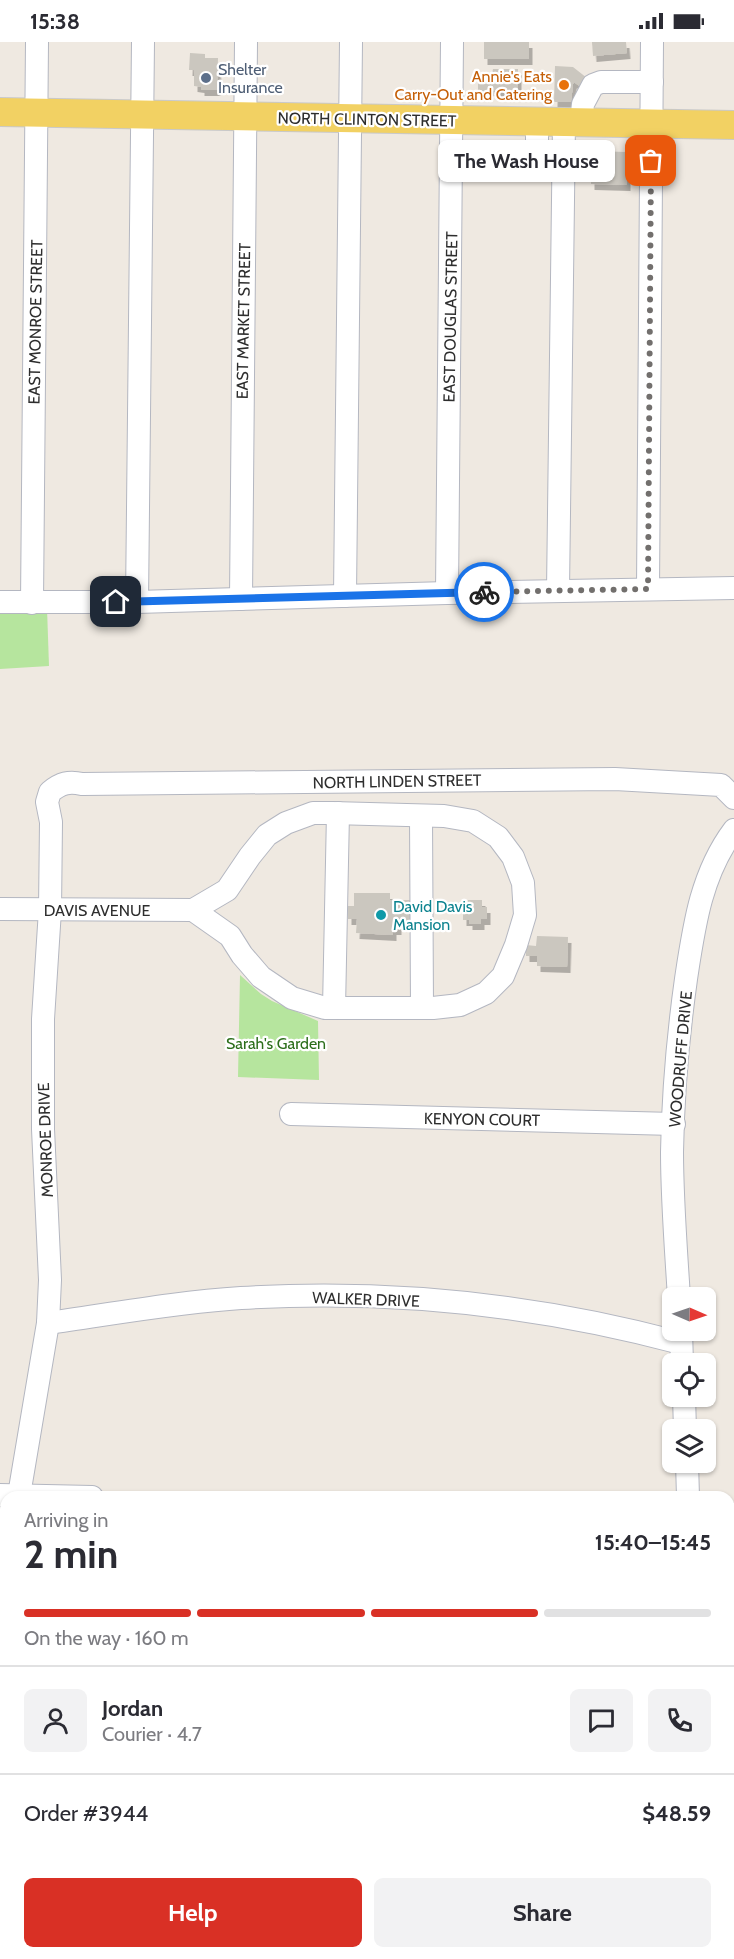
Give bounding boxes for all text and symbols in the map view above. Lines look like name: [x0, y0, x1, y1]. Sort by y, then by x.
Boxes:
text: 15:38: [30, 8, 80, 35]
place label: Shelter Insurance: [218, 60, 283, 97]
place label: Annie's Eats Carry-Out and Catering: [395, 67, 553, 104]
marker: Shelter Insurance: [199, 71, 213, 85]
marker: Annie's Eats Carry-Out and Catering: [557, 78, 571, 92]
street label: NORTH CLINTON STREET: [277, 108, 457, 131]
pin: [625, 135, 676, 186]
callout: The Wash House: [438, 140, 615, 182]
icon: bag: [634, 144, 667, 177]
text: The Wash House: [454, 149, 599, 173]
street label: EAST DOUGLAS STREET: [440, 231, 461, 403]
street label: EAST MONROE STREET: [25, 239, 46, 405]
street label: EAST MARKET STREET: [233, 242, 254, 399]
courier: [454, 562, 514, 622]
pin: [90, 576, 141, 627]
icon: bike: [468, 576, 501, 609]
icon: home: [99, 585, 132, 618]
street label: NORTH LINDEN STREET: [312, 771, 482, 792]
place label: David Davis Mansion: [393, 897, 473, 934]
street label: DAVIS AVENUE: [44, 901, 150, 920]
marker: David Davis Mansion: [374, 908, 388, 922]
street label: WOODRUFF DRIVE: [665, 990, 696, 1128]
park label: Sarah's Garden: [226, 1034, 326, 1053]
street label: MONROE DRIVE: [34, 1082, 57, 1198]
street label: KENYON COURT: [424, 1109, 541, 1130]
north arrow: [662, 1287, 716, 1341]
map controls: [662, 1287, 716, 1473]
street label: WALKER DRIVE: [312, 1288, 420, 1311]
button: locate: [662, 1353, 716, 1407]
button: layers: [662, 1419, 716, 1473]
text: Arriving in: [24, 1508, 108, 1532]
text: 15:40–15:45: [595, 1529, 711, 1556]
text: 2 min: [24, 1530, 118, 1578]
text: On the way · 160 m: [24, 1626, 189, 1650]
button: person: [24, 1689, 87, 1752]
button: chat: [570, 1689, 633, 1752]
button: phone: [648, 1689, 711, 1752]
text: Jordan: [102, 1695, 163, 1722]
text: Courier · 4.7: [102, 1722, 202, 1746]
text: Order #3944: [24, 1800, 148, 1827]
text: $48.59: [642, 1800, 711, 1827]
button: Help: [24, 1878, 362, 1947]
button: Share: [374, 1878, 711, 1947]

